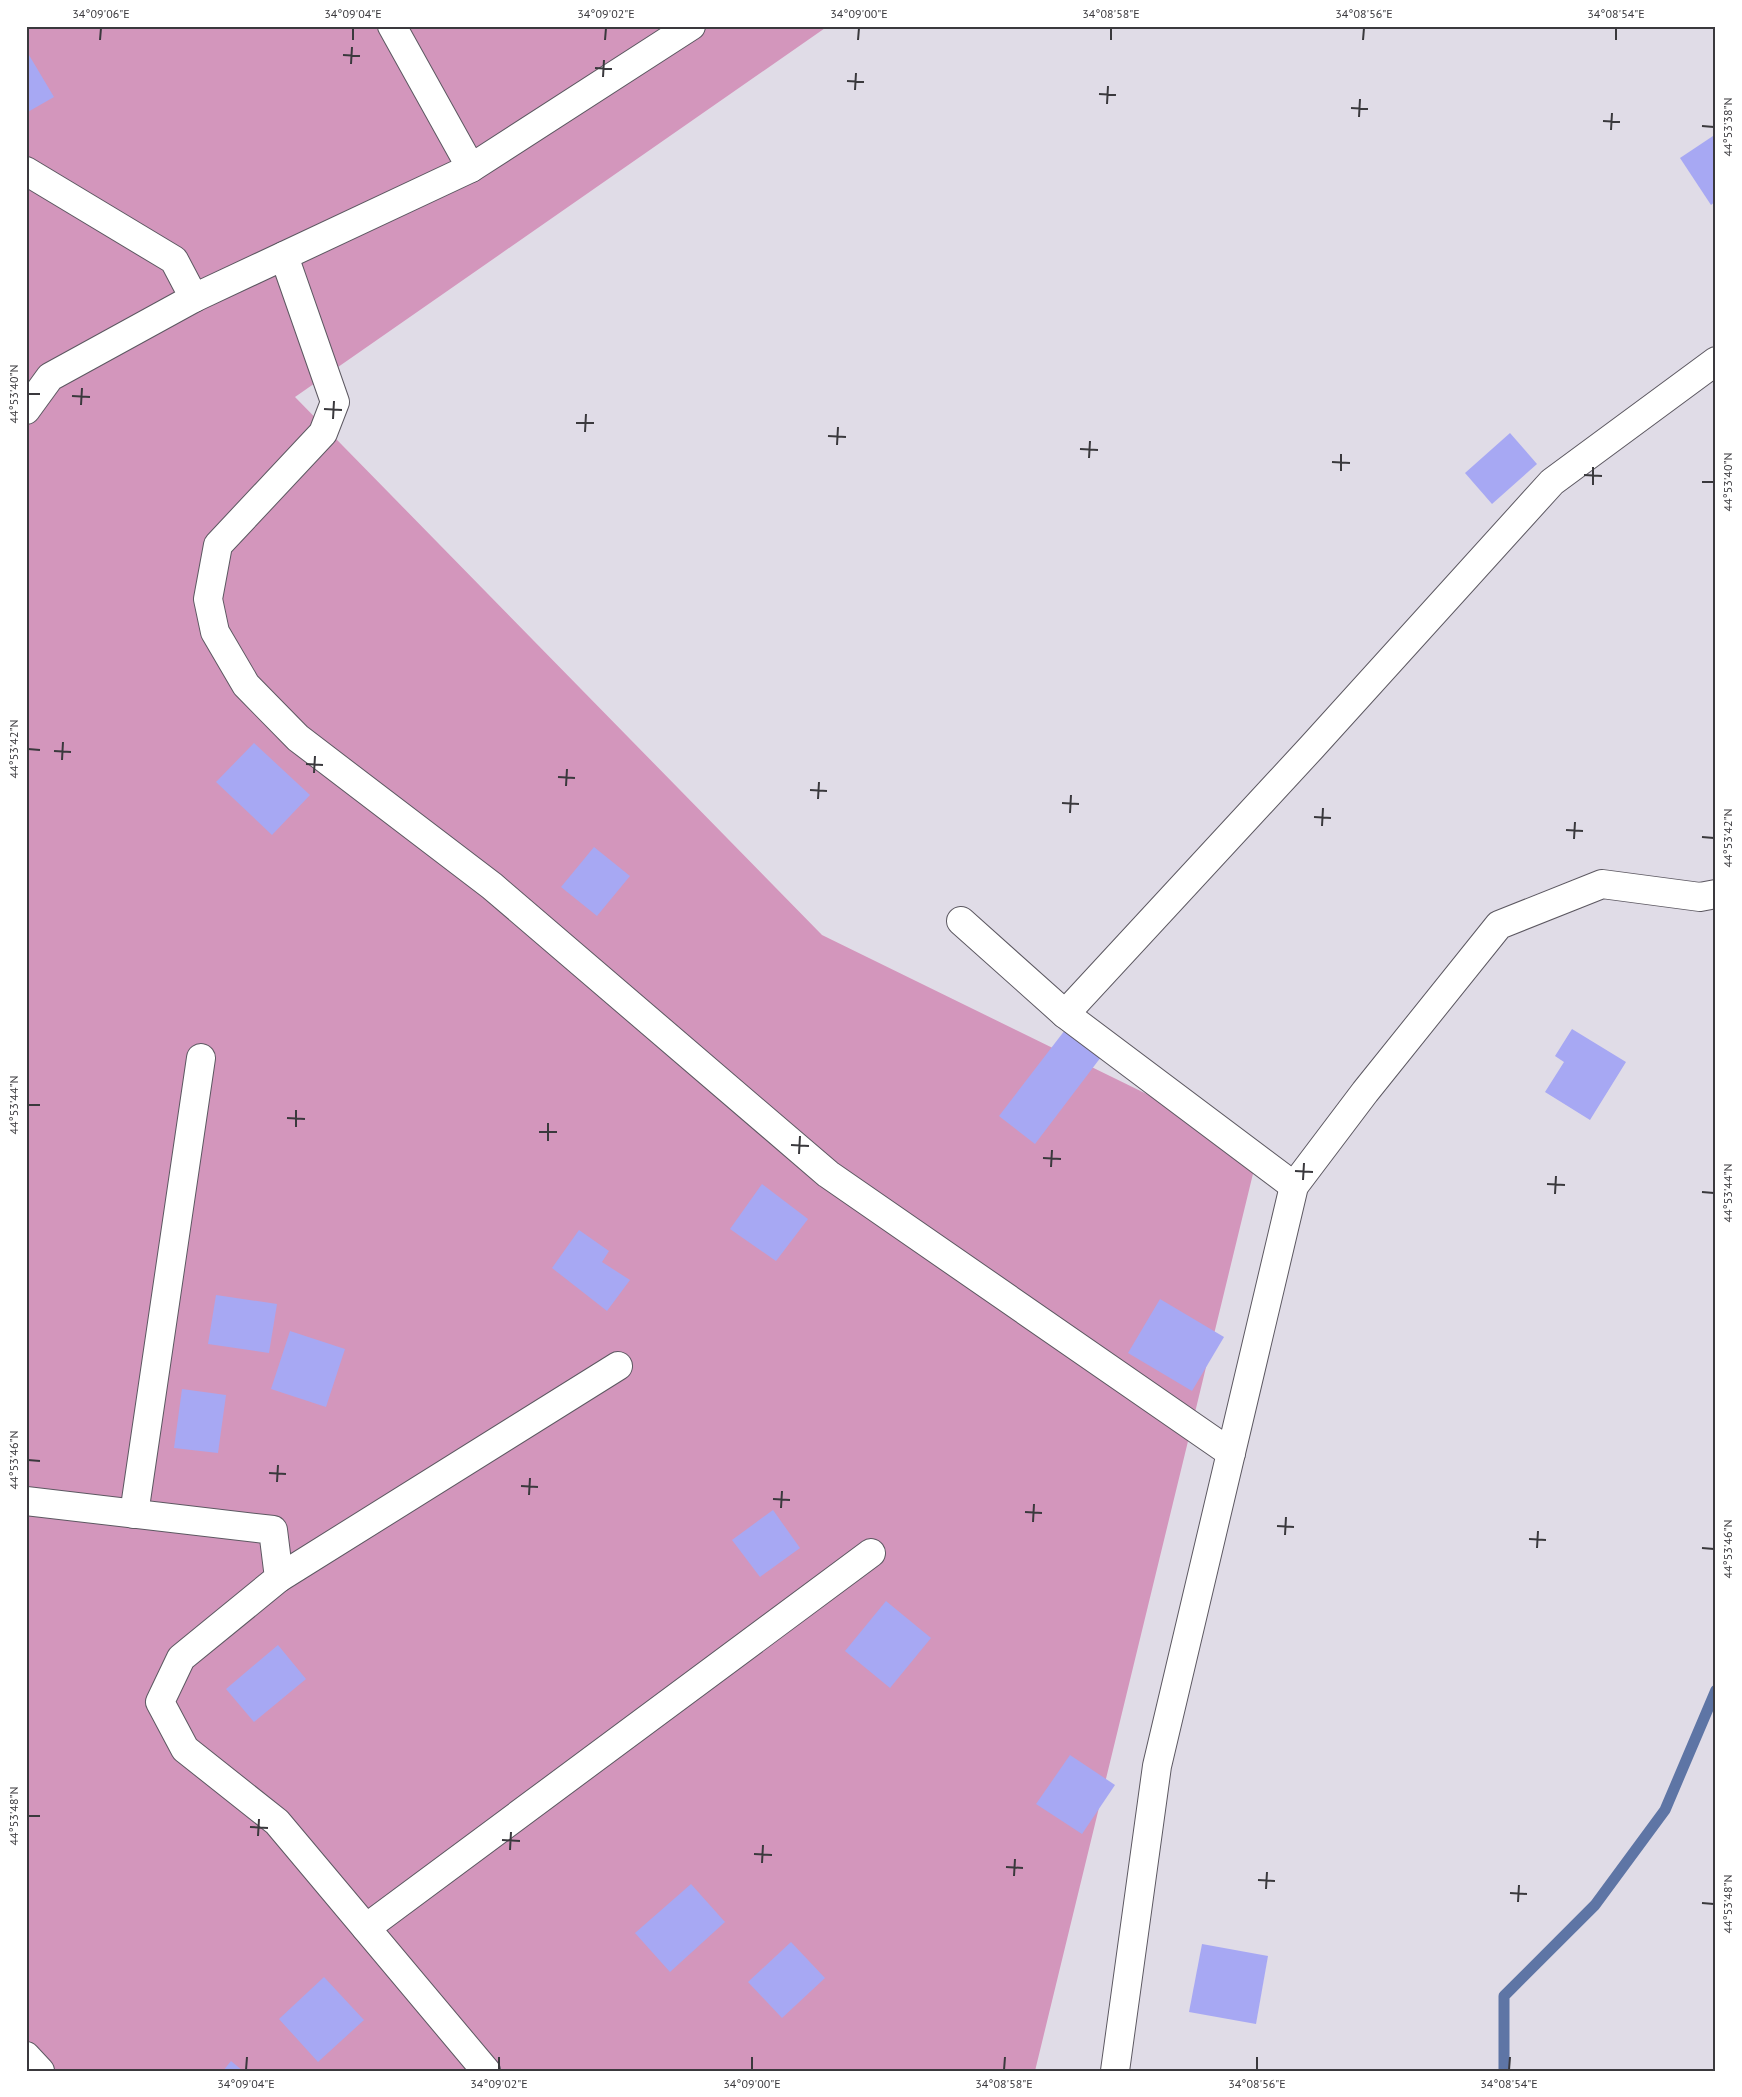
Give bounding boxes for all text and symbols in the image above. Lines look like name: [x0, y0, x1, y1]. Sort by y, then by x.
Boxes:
text: 34°09'06"E: [72, 6, 130, 21]
text: 34°09'04"E: [324, 6, 382, 21]
text: 34°09'02"E: [577, 6, 635, 21]
text: 34°09'00"E: [830, 6, 888, 21]
text: 34°08'58"E: [1082, 6, 1140, 21]
text: 34°08'56"E: [1335, 6, 1393, 21]
text: 34°08'54"E: [1587, 6, 1645, 21]
text: 44°53'38"N: [1720, 97, 1735, 157]
text: 44°53'40"N: [6, 364, 21, 424]
text: 44°53'40"N: [1720, 452, 1735, 512]
text: 44°53'42"N: [6, 719, 21, 779]
text: 44°53'42"N: [1720, 808, 1735, 868]
text: 44°53'44"N: [6, 1075, 21, 1135]
text: 44°53'44"N: [1720, 1163, 1735, 1223]
text: 44°53'46"N: [6, 1430, 21, 1490]
text: 44°53'46"N: [1720, 1519, 1735, 1579]
text: 44°53'48"N: [6, 1786, 21, 1846]
text: 44°53'48"N: [1720, 1874, 1735, 1934]
text: 34°09'04"E: [217, 2076, 275, 2091]
text: 34°09'02"E: [470, 2076, 528, 2091]
text: 34°09'00"E: [723, 2076, 781, 2091]
text: 34°08'58"E: [975, 2076, 1033, 2091]
text: 34°08'56"E: [1228, 2076, 1286, 2091]
text: 34°08'54"E: [1480, 2076, 1538, 2091]

